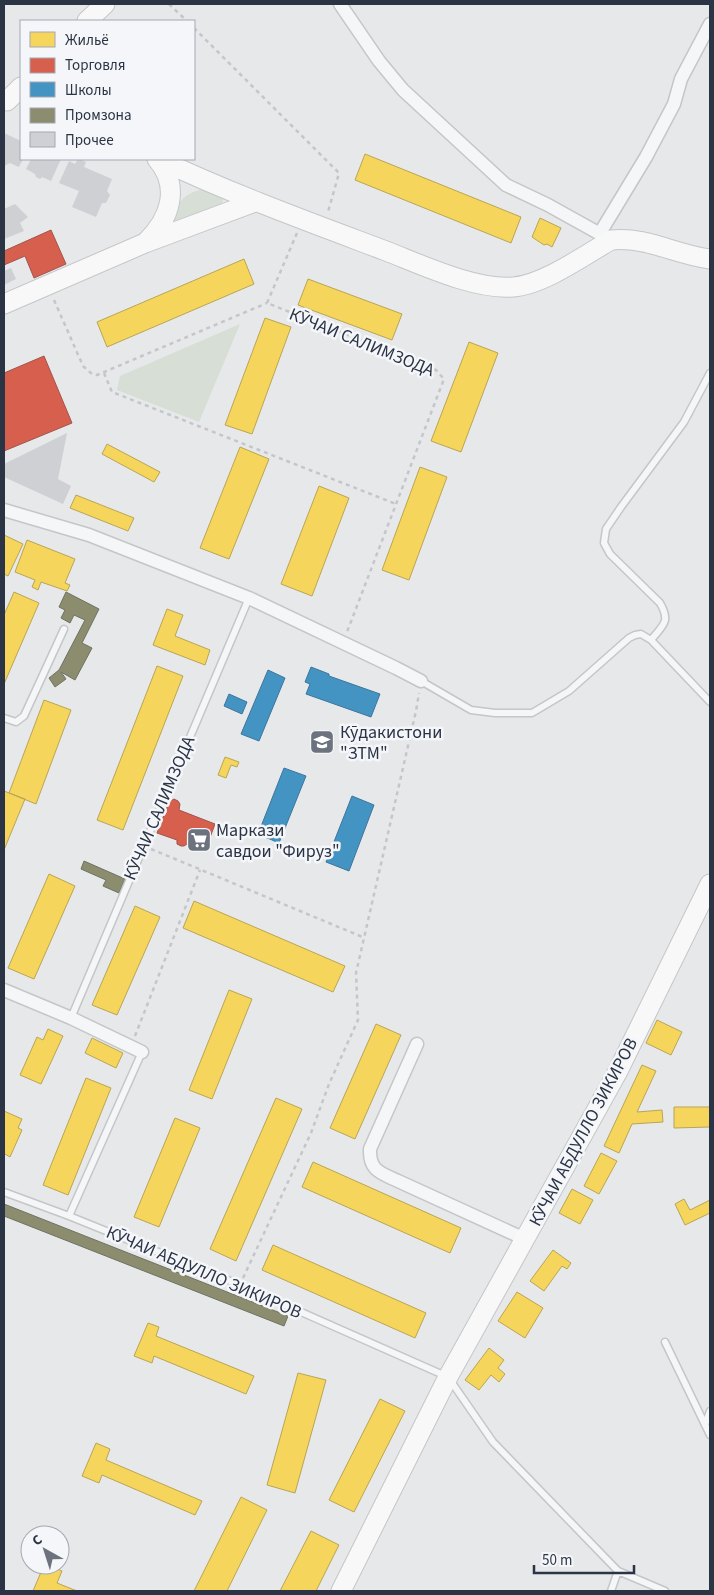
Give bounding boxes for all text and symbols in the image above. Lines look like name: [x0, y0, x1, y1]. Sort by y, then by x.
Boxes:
legend: [20, 20, 195, 160]
text: Жильё: [65, 30, 109, 51]
text: Торговля: [65, 55, 125, 76]
text: Школы: [65, 80, 112, 101]
text: Промзона: [65, 105, 132, 126]
text: Прочее: [65, 130, 114, 151]
street label: КӮЧАИ САЛИМЗОДА: [285, 302, 438, 383]
place label: Кӯдакистони "ЗТМ": [340, 720, 442, 766]
school or university icon: Кӯдакистони "ЗТМ": [309, 729, 335, 755]
street label: КӮЧАИ САЛИМЗОДА: [118, 732, 201, 884]
place label: Маркази савдои "Фируз": [216, 818, 340, 864]
supermarket icon: Маркази савдои "Фируз": [186, 827, 212, 853]
street label: КӮЧАИ АБДУЛЛО ЗИКИРОВ: [523, 1034, 644, 1231]
street label: КӮЧАИ АБДУЛЛО ЗИКИРОВ: [102, 1220, 305, 1325]
north arrow: [20, 1525, 70, 1575]
text: С: [28, 1530, 47, 1551]
scale bar: [534, 1542, 634, 1574]
text: 50 m: [542, 1550, 572, 1571]

